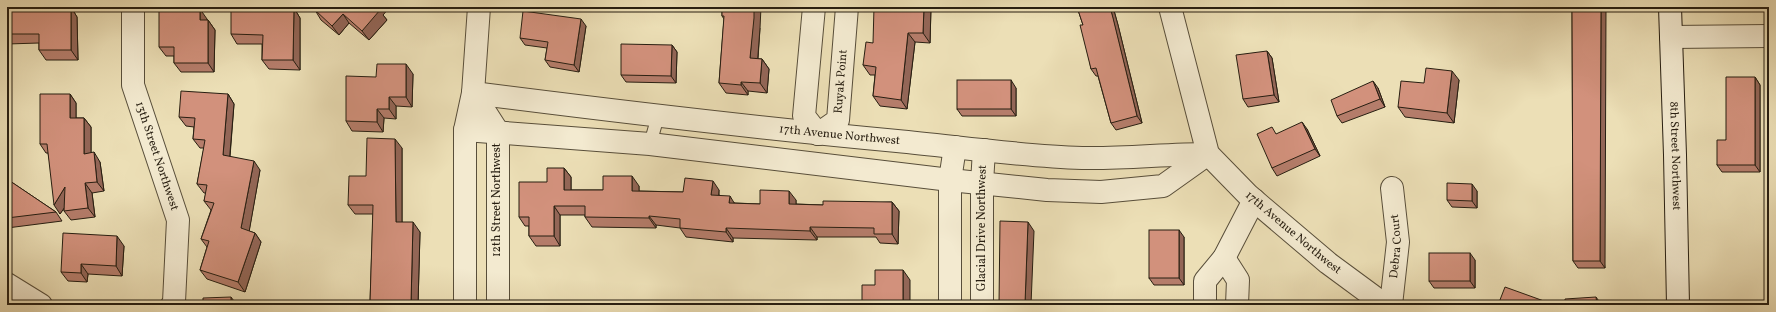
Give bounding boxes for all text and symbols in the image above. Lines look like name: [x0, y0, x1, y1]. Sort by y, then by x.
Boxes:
street label: Ruyak Point: [831, 49, 852, 114]
street label: 13th Street Northwest: [131, 100, 182, 213]
street label: 8th Street Northwest: [1665, 101, 1684, 211]
street label: 17th Avenue Northwest: [778, 121, 901, 149]
street label: 12th Street Northwest: [489, 143, 505, 257]
street label: Glacial Drive Northwest: [974, 164, 991, 291]
street label: 17th Avenue Northwest: [1241, 188, 1345, 278]
street label: Debra Court: [1386, 213, 1406, 279]

